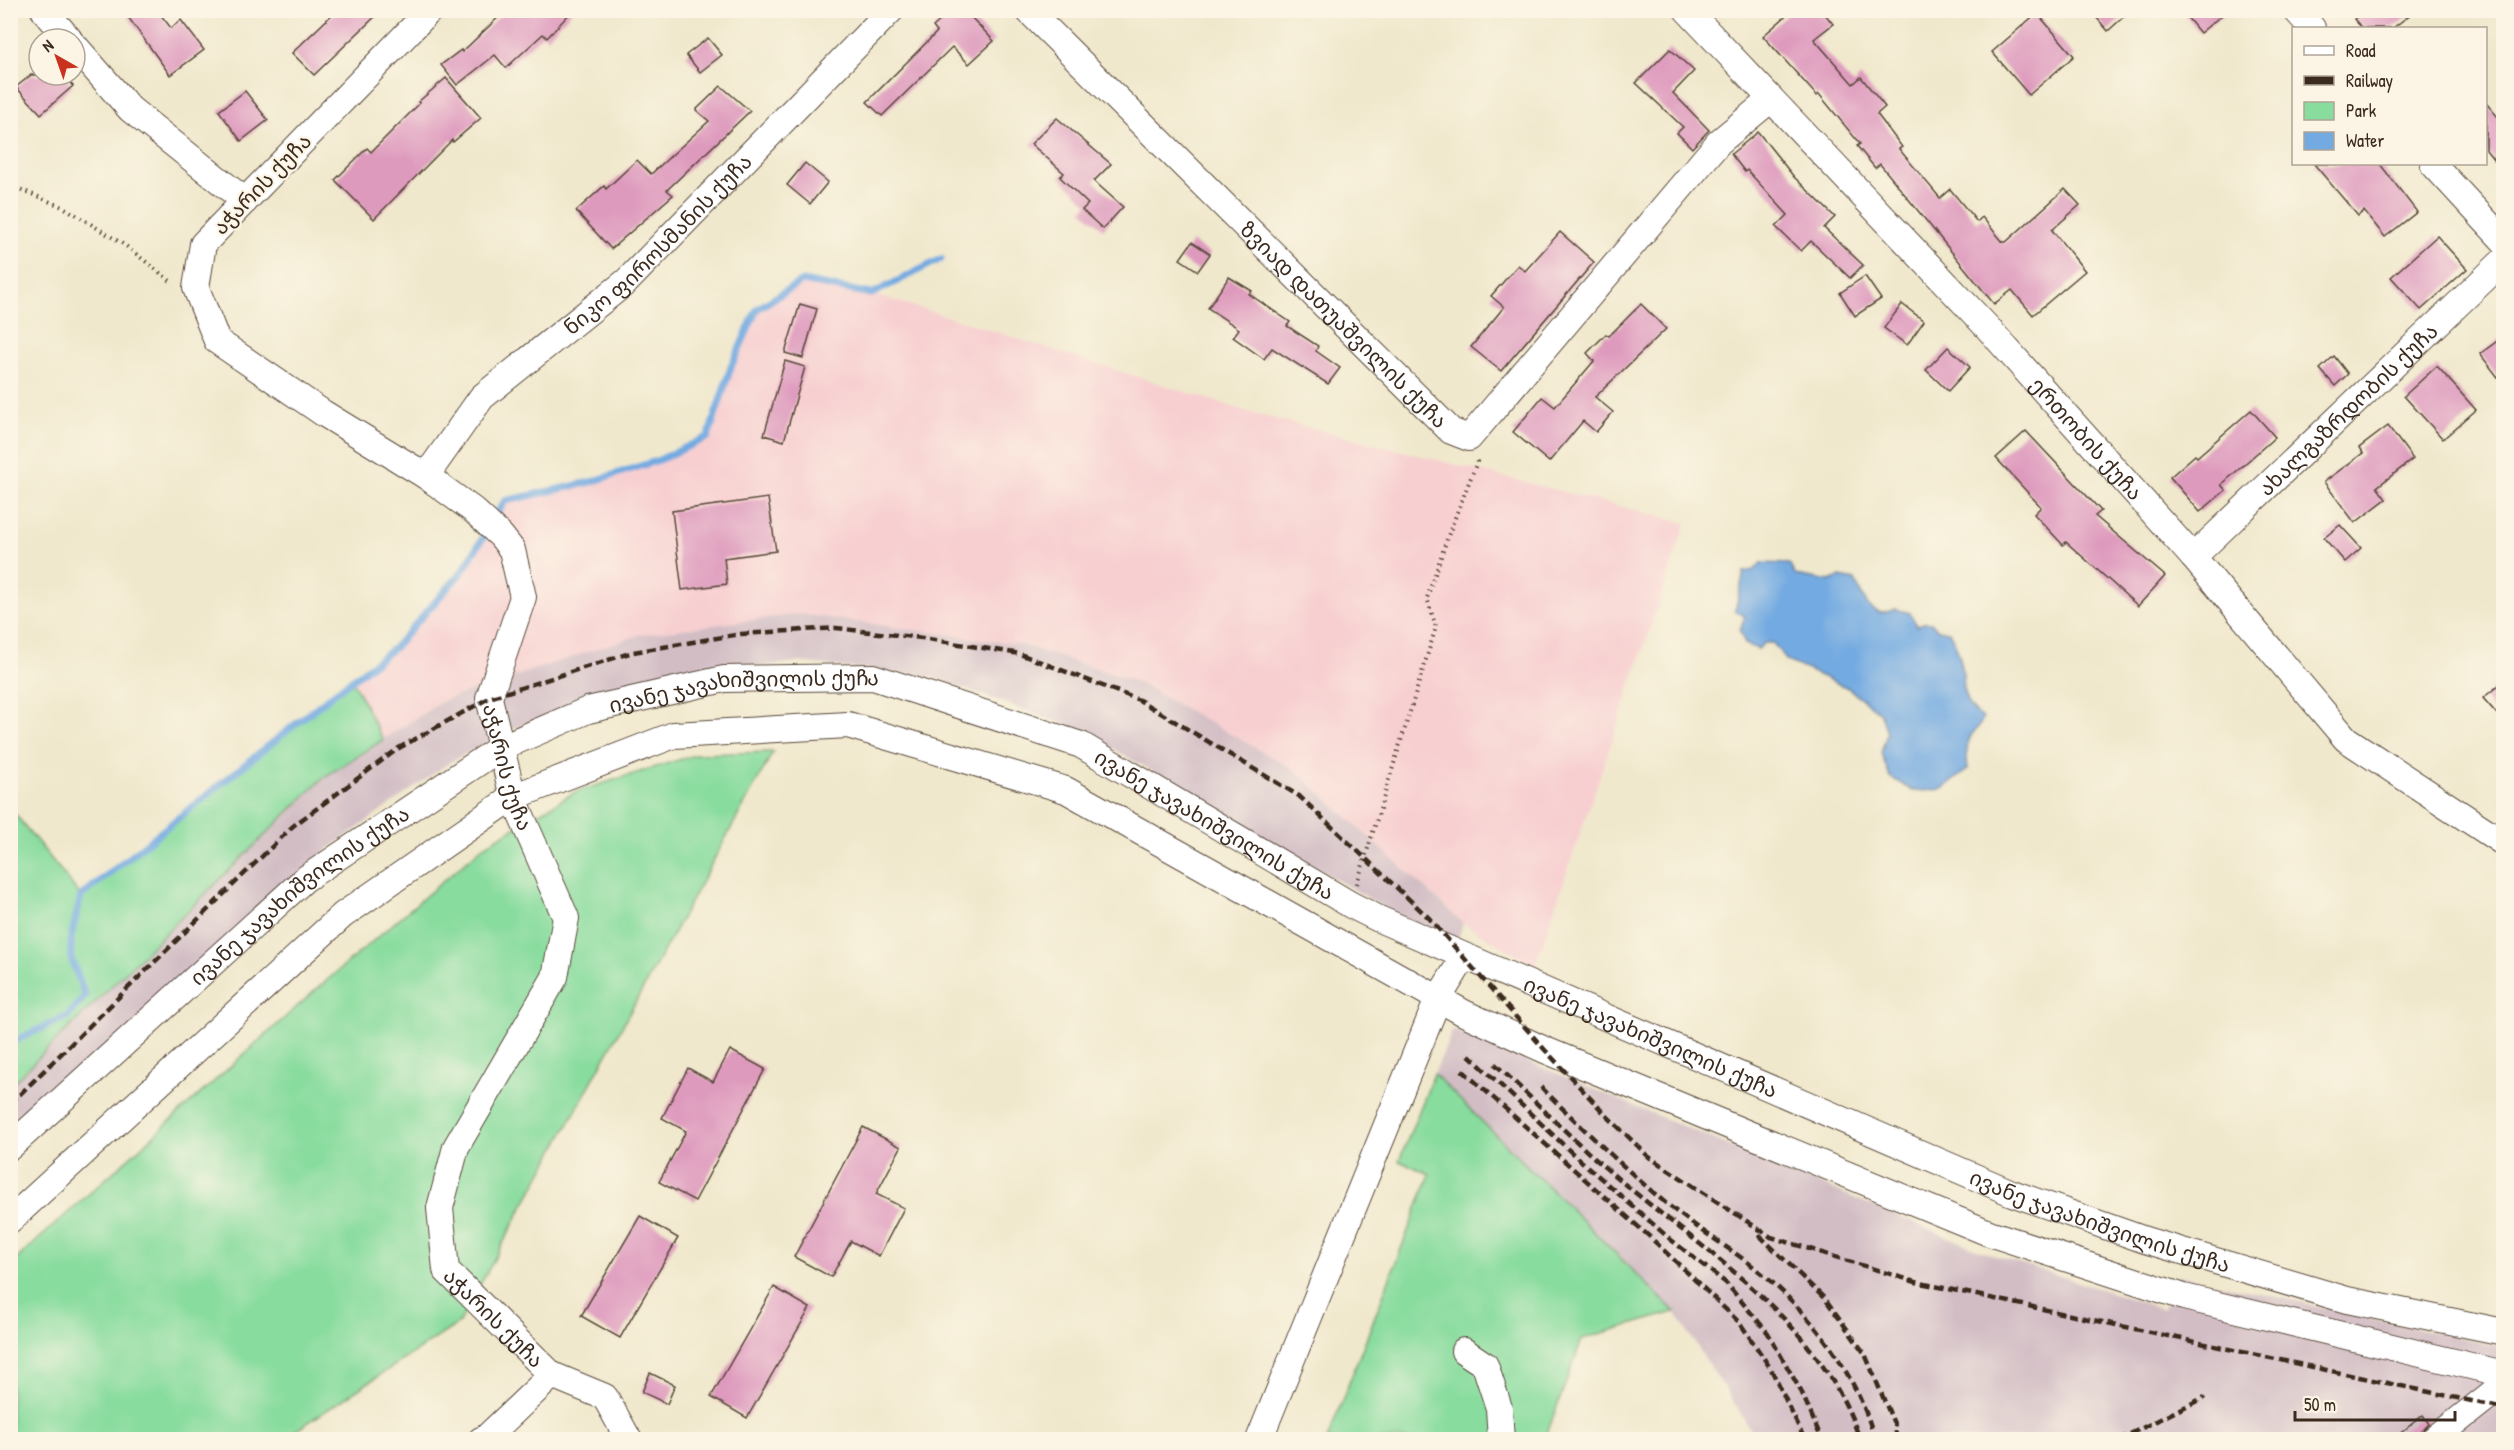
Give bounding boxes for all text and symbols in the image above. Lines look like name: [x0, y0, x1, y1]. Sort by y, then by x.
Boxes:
north arrow: [27, 27, 87, 87]
legend: [2292, 27, 2487, 165]
text: N: [37, 34, 58, 57]
text: Road: [2346, 38, 2376, 63]
text: Railway: [2346, 68, 2393, 93]
text: Park: [2346, 98, 2377, 123]
street label: აჭარის ქუჩა: [206, 127, 318, 241]
text: Water: [2346, 128, 2384, 153]
street label: ნიკო ფიროსმანის ქუჩა: [557, 147, 758, 341]
street label: ზვიად დათუაშვილის ქუჩა: [1234, 215, 1454, 434]
street label: ახალგაზრდობის ქუჩა: [2252, 316, 2444, 502]
street label: ერთობის ქუჩა: [2024, 371, 2150, 506]
street label: ივანე ჯავახიშვილის ქუჩა: [606, 662, 884, 719]
street label: აჭარის ქუჩა: [476, 701, 540, 835]
street label: ივანე ჯავახიშვილის ქუჩა: [1089, 742, 1340, 906]
street label: ივანე ჯავახიშვილის ქუჩა: [183, 799, 415, 992]
street label: ივანე ჯავახიშვილის ქუჩა: [1519, 969, 1782, 1104]
street label: ივანე ჯავახიშვილის ქუჩა: [1965, 1162, 2234, 1279]
street label: აჭარის ქუჩა: [437, 1261, 551, 1374]
scale bar: [2295, 1384, 2456, 1422]
text: 50 m: [2304, 1392, 2336, 1417]

